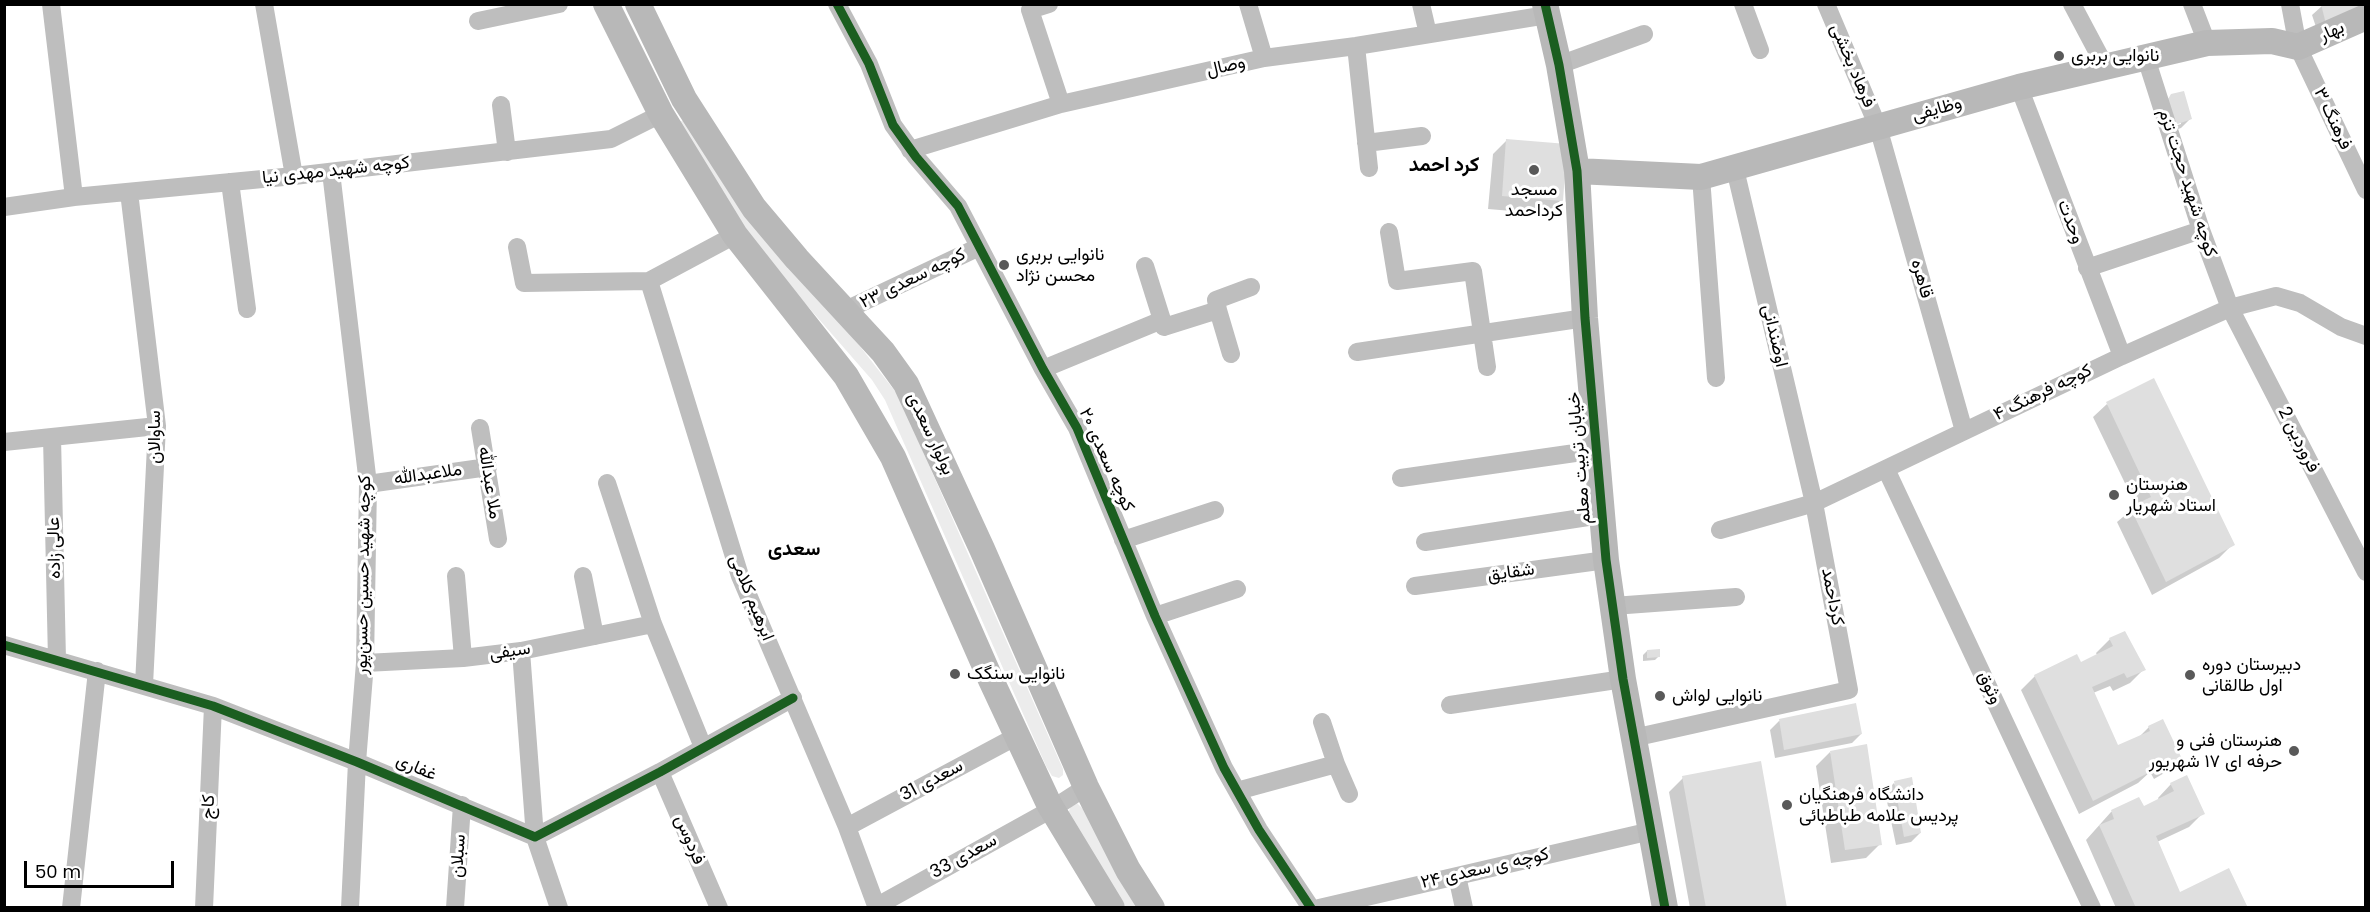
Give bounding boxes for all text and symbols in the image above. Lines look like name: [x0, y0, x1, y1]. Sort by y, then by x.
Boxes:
street label: بهار: [2316, 17, 2348, 47]
street label: فرهاد بخشی: [1825, 21, 1879, 111]
place label: نانوایی بربری: [2071, 45, 2159, 67]
marker: نانوایی بربری: [2052, 49, 2066, 63]
street label: وصال: [1204, 52, 1248, 82]
street label: فرهنگ ۳: [2308, 85, 2356, 153]
street label: وظایفی: [1910, 93, 1964, 127]
street label: کوچه شهید حجت تزم: [2153, 106, 2221, 260]
street label: کوچه شهید مهدی نیا: [261, 153, 411, 189]
district label: کرد احمد: [1409, 154, 1479, 178]
marker: مسجد کرداحمد: [1527, 163, 1541, 177]
place label: مسجد کرداحمد: [1505, 179, 1563, 222]
street label: وحدت: [2052, 197, 2088, 247]
street label: کوچه سعدی ۲۳: [857, 244, 969, 314]
place label: نانوایی بربری محسن نژاد: [1016, 244, 1104, 286]
street label: قاهره: [1905, 257, 1937, 301]
marker: نانوایی بربری محسن نژاد: [997, 258, 1011, 272]
street label: اوضندانی: [1756, 302, 1792, 370]
street label: کوچه فرهنگ ۴: [1990, 360, 2096, 426]
street label: بولوار سعدی: [902, 389, 958, 479]
street label: خیابان تربیت معلم: [1563, 391, 1597, 525]
street label: فروردین 2: [2272, 404, 2324, 476]
street label: کوچه سعدی ۲۰: [1074, 405, 1138, 515]
street label: ساوالان: [144, 410, 166, 464]
street label: ملا عبدالله: [473, 445, 505, 521]
street label: ملاعبدالله: [393, 460, 463, 490]
place label: هنرستان استاد شهریار: [2126, 474, 2216, 516]
street label: کوچه شهید حسین حسن‌پور: [351, 475, 377, 675]
marker: هنرستان استاد شهریار: [2107, 488, 2121, 502]
street label: عالی زاده: [44, 517, 66, 579]
district label: سعدی: [768, 538, 820, 562]
street label: ابرهیم کلامی: [724, 552, 778, 644]
street label: شقایق: [1486, 559, 1536, 587]
street label: کرداحمد: [1816, 566, 1848, 628]
street label: سیفی: [488, 638, 532, 666]
place label: دبیرستان دوره اول طالقانی: [2202, 654, 2301, 696]
place label: نانوایی سنگک: [967, 663, 1065, 685]
marker: نانوایی سنگک: [948, 667, 962, 681]
street label: وثوق: [1972, 668, 2006, 708]
marker: دبیرستان دوره اول طالقانی: [2183, 668, 2197, 682]
place label: نانوایی لواش: [1672, 685, 1762, 707]
marker: نانوایی لواش: [1653, 689, 1667, 703]
place label: هنرستان فنی و حرفه ای ۱۷ شهریور: [2149, 730, 2282, 772]
marker: هنرستان فنی و حرفه ای ۱۷ شهریور: [2287, 744, 2301, 758]
street label: غفاری: [392, 750, 440, 786]
street label: سعدی 31: [897, 756, 967, 806]
place label: دانشگاه فرهنگیان پردیس علامه طباطبائی: [1799, 784, 1959, 826]
street label: کاج: [198, 794, 220, 820]
marker: دانشگاه فرهنگیان پردیس علامه طباطبائی: [1780, 798, 1794, 812]
street label: فردوس: [669, 812, 709, 868]
street label: سعدی 33: [927, 830, 1001, 884]
street label: سبلان: [447, 834, 471, 878]
street label: کوچه ی سعدی ۲۴: [1419, 844, 1551, 894]
scale bar: [27, 849, 177, 887]
text: 50 m: [35, 859, 81, 884]

